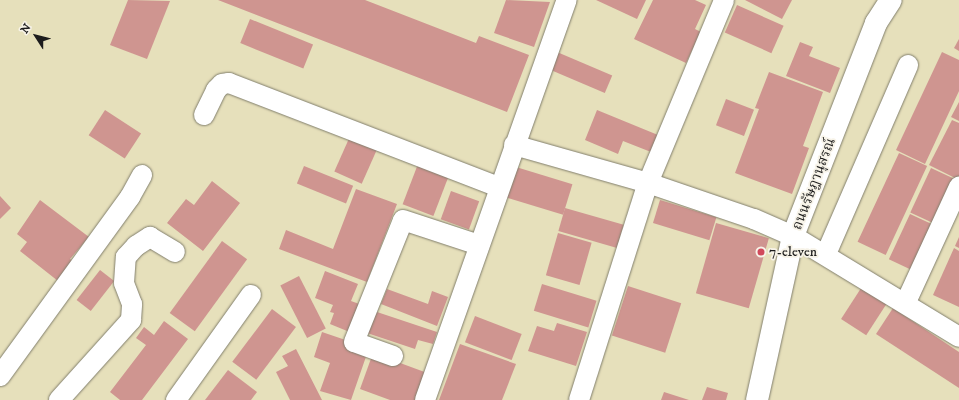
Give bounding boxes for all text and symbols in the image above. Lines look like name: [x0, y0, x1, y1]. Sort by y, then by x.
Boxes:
north arrow: [16, 16, 56, 56]
text: N: [18, 21, 35, 37]
street label: ถนนรัษฎานุสรณ์: [789, 136, 839, 232]
place label: 7-eleven: [769, 244, 817, 260]
marker: 7-eleven: [756, 247, 766, 257]

